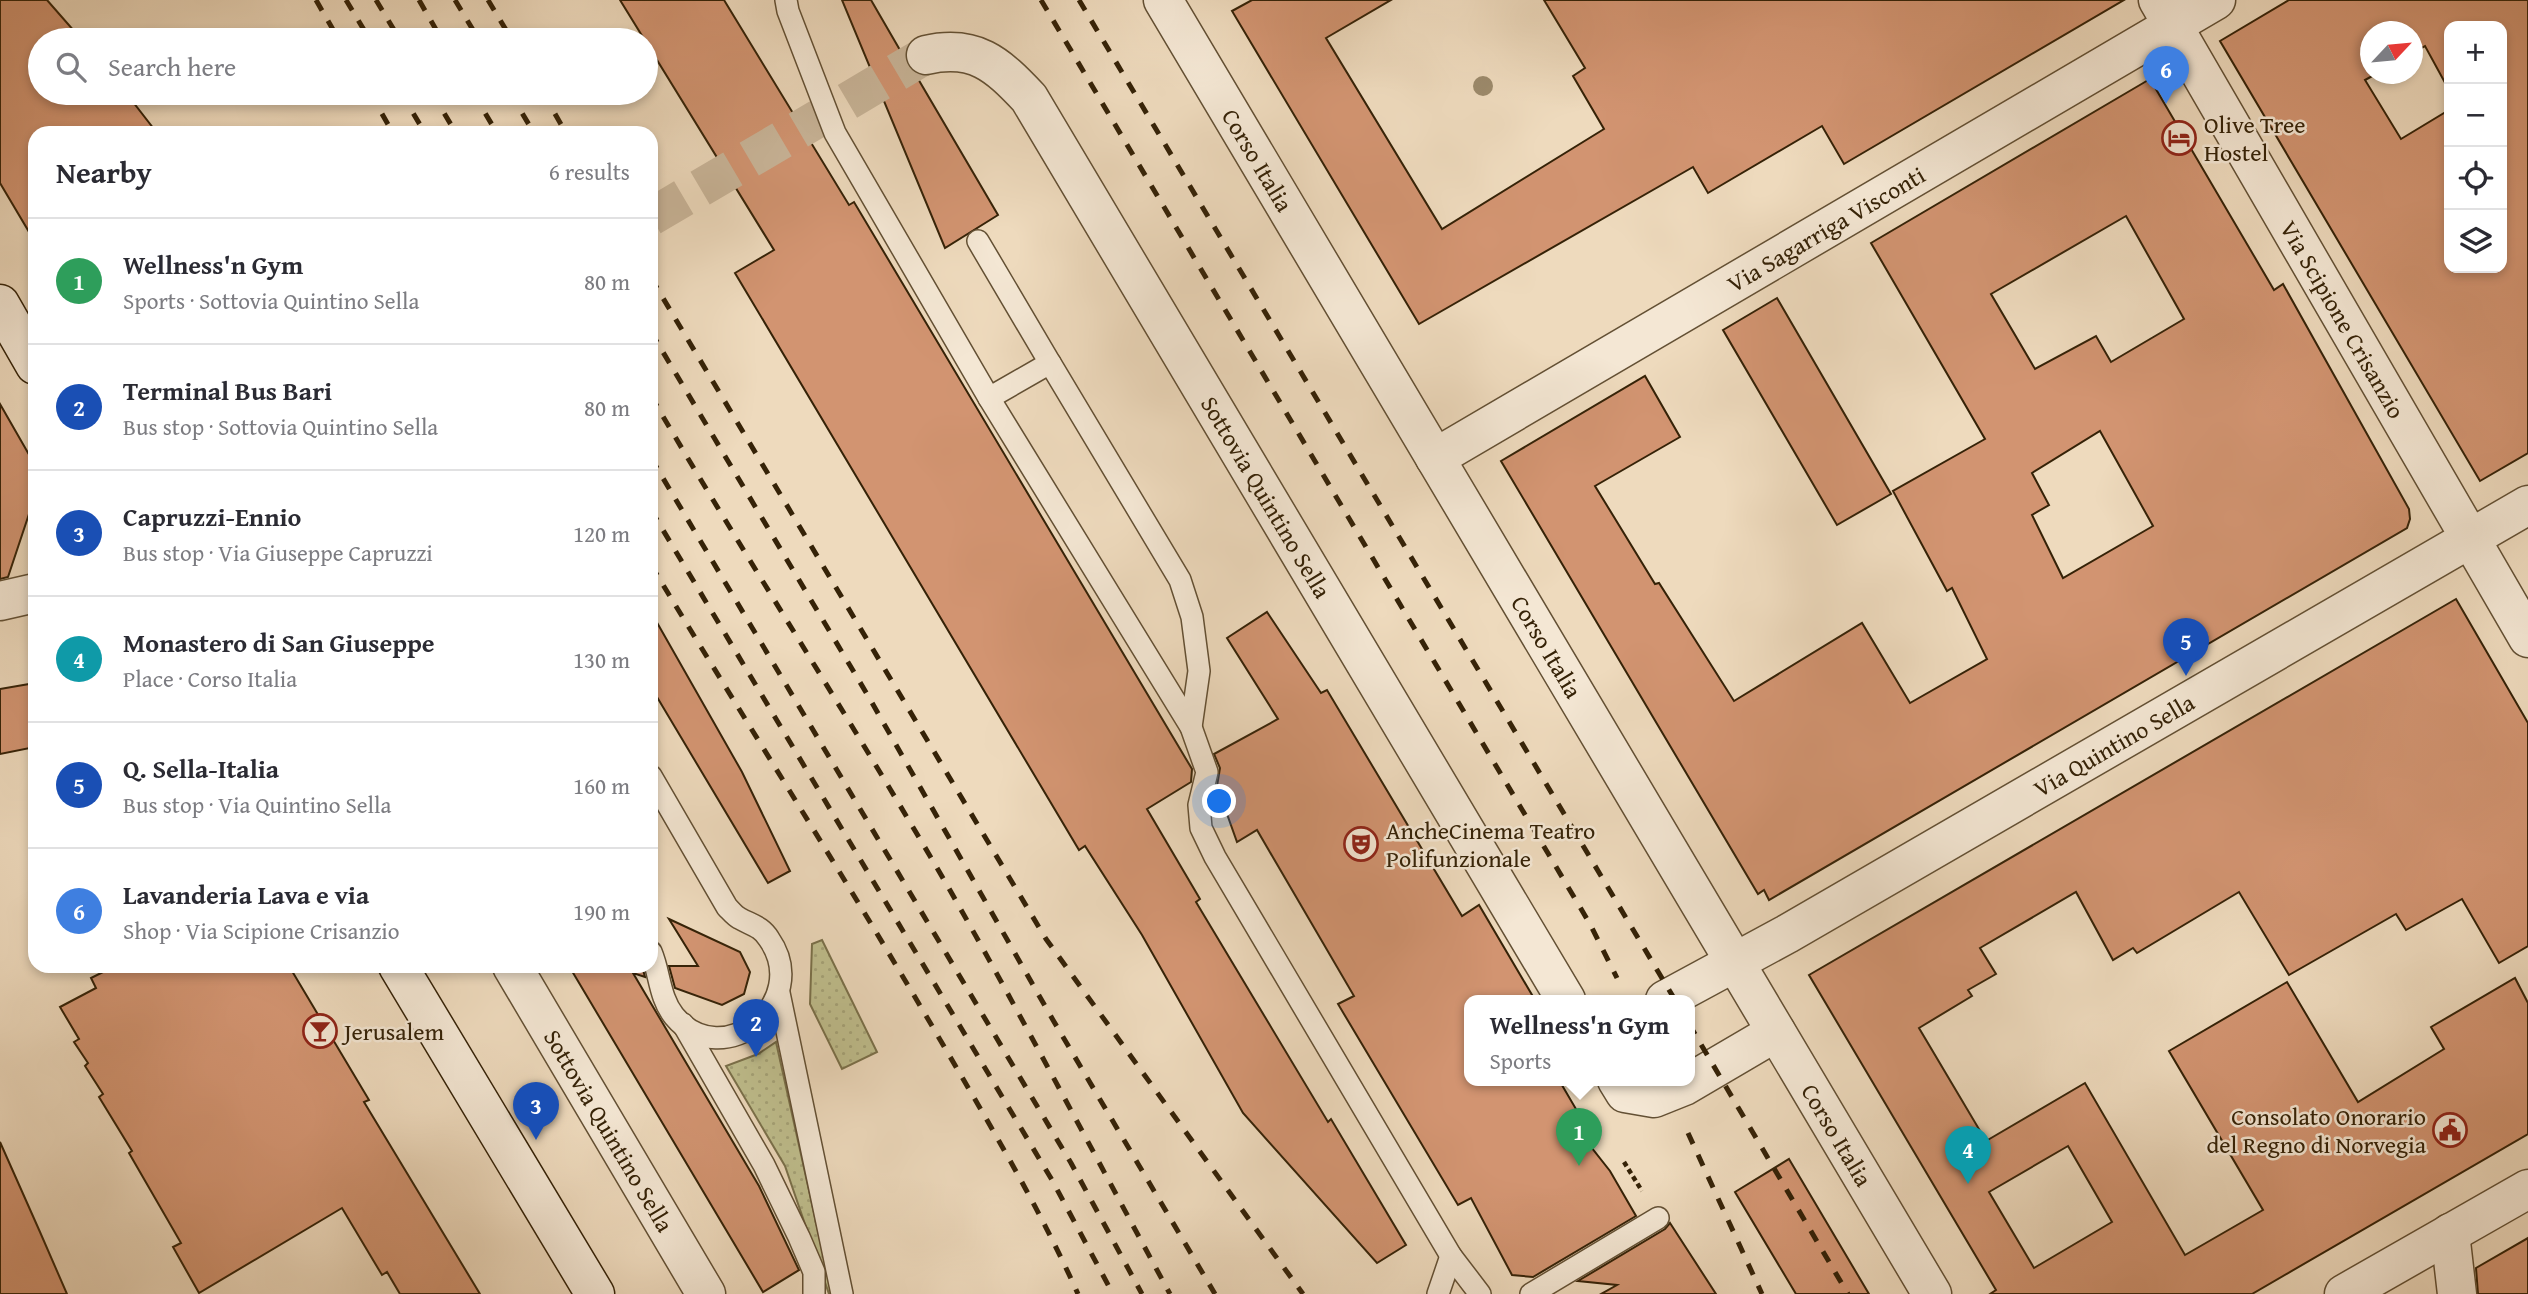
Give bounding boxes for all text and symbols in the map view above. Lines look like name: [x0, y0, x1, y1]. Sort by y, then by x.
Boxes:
north arrow: [2360, 21, 2423, 84]
map controls: [2444, 21, 2507, 273]
button: +: [2444, 21, 2507, 84]
search box: [28, 28, 658, 105]
pin: 6: [2143, 46, 2189, 104]
text: Search here: [108, 47, 236, 86]
icon: search: [52, 48, 90, 86]
button: −: [2444, 84, 2507, 147]
street label: Corso Italia: [1214, 102, 1303, 219]
place label: Olive Tree Hostel: [2204, 107, 2305, 170]
hotel icon: Olive Tree Hostel: [2160, 119, 2198, 157]
button: locate: [2444, 147, 2507, 210]
text: Nearby: [56, 150, 152, 194]
text: 6 results: [549, 155, 630, 188]
street label: Via Sagarriga Visconti: [1720, 157, 1932, 301]
button: layers: [2444, 210, 2507, 273]
street label: Via Scipione Crisanzio: [2272, 214, 2414, 425]
text: Wellness'n Gym: [123, 245, 303, 284]
text: 1: [73, 265, 85, 298]
text: 80 m: [584, 265, 630, 298]
text: Sports · Sottovia Quintino Sella: [123, 284, 419, 317]
text: Terminal Bus Bari: [123, 371, 332, 410]
street label: Sottovia Quintino Sella: [1193, 389, 1341, 605]
text: 2: [73, 391, 85, 424]
text: 80 m: [584, 391, 630, 424]
text: Bus stop · Sottovia Quintino Sella: [123, 410, 438, 443]
text: Capruzzi-Ennio: [123, 497, 301, 536]
text: 3: [73, 517, 85, 550]
text: 120 m: [573, 517, 630, 550]
text: Bus stop · Via Giuseppe Capruzzi: [123, 536, 433, 569]
street label: Corso Italia: [1503, 588, 1592, 705]
pin: 5: [2163, 618, 2209, 676]
text: Monastero di San Giuseppe: [123, 623, 435, 662]
text: 4: [73, 643, 85, 676]
text: 130 m: [573, 643, 630, 676]
text: Place · Corso Italia: [123, 662, 297, 695]
street label: Via Quintino Sella: [2026, 684, 2201, 805]
text: Q. Sella-Italia: [123, 749, 279, 788]
text: 5: [73, 769, 85, 802]
text: 160 m: [573, 769, 630, 802]
your location: [1202, 784, 1236, 818]
text: Bus stop · Via Quintino Sella: [123, 788, 391, 821]
place label: AncheCinema Teatro Polifunzionale: [1386, 813, 1595, 876]
theatre icon: AncheCinema Teatro Polifunzionale: [1342, 825, 1380, 863]
text: Lavanderia Lava e via: [123, 875, 369, 914]
text: 6: [73, 895, 85, 928]
text: 190 m: [573, 895, 630, 928]
text: Shop · Via Scipione Crisanzio: [123, 914, 400, 947]
popup: [1464, 995, 1695, 1086]
pin: 2: [733, 999, 779, 1057]
text: Wellness'n Gym: [1489, 1005, 1670, 1044]
bar icon: Jerusalem: [301, 1012, 339, 1050]
place label: Jerusalem: [341, 1014, 445, 1049]
street label: Sottovia Quintino Sella: [536, 1023, 683, 1239]
text: Sports: [1489, 1044, 1552, 1077]
street label: Corso Italia: [1793, 1077, 1882, 1193]
pin: 3: [513, 1082, 559, 1140]
place label: Consolato Onorario del Regno di Norvegia: [2207, 1099, 2427, 1162]
pin: 1: [1556, 1108, 1602, 1166]
public building icon: Consolato Onorario del Regno di Norvegia: [2431, 1111, 2469, 1149]
pin: 4: [1945, 1126, 1991, 1184]

